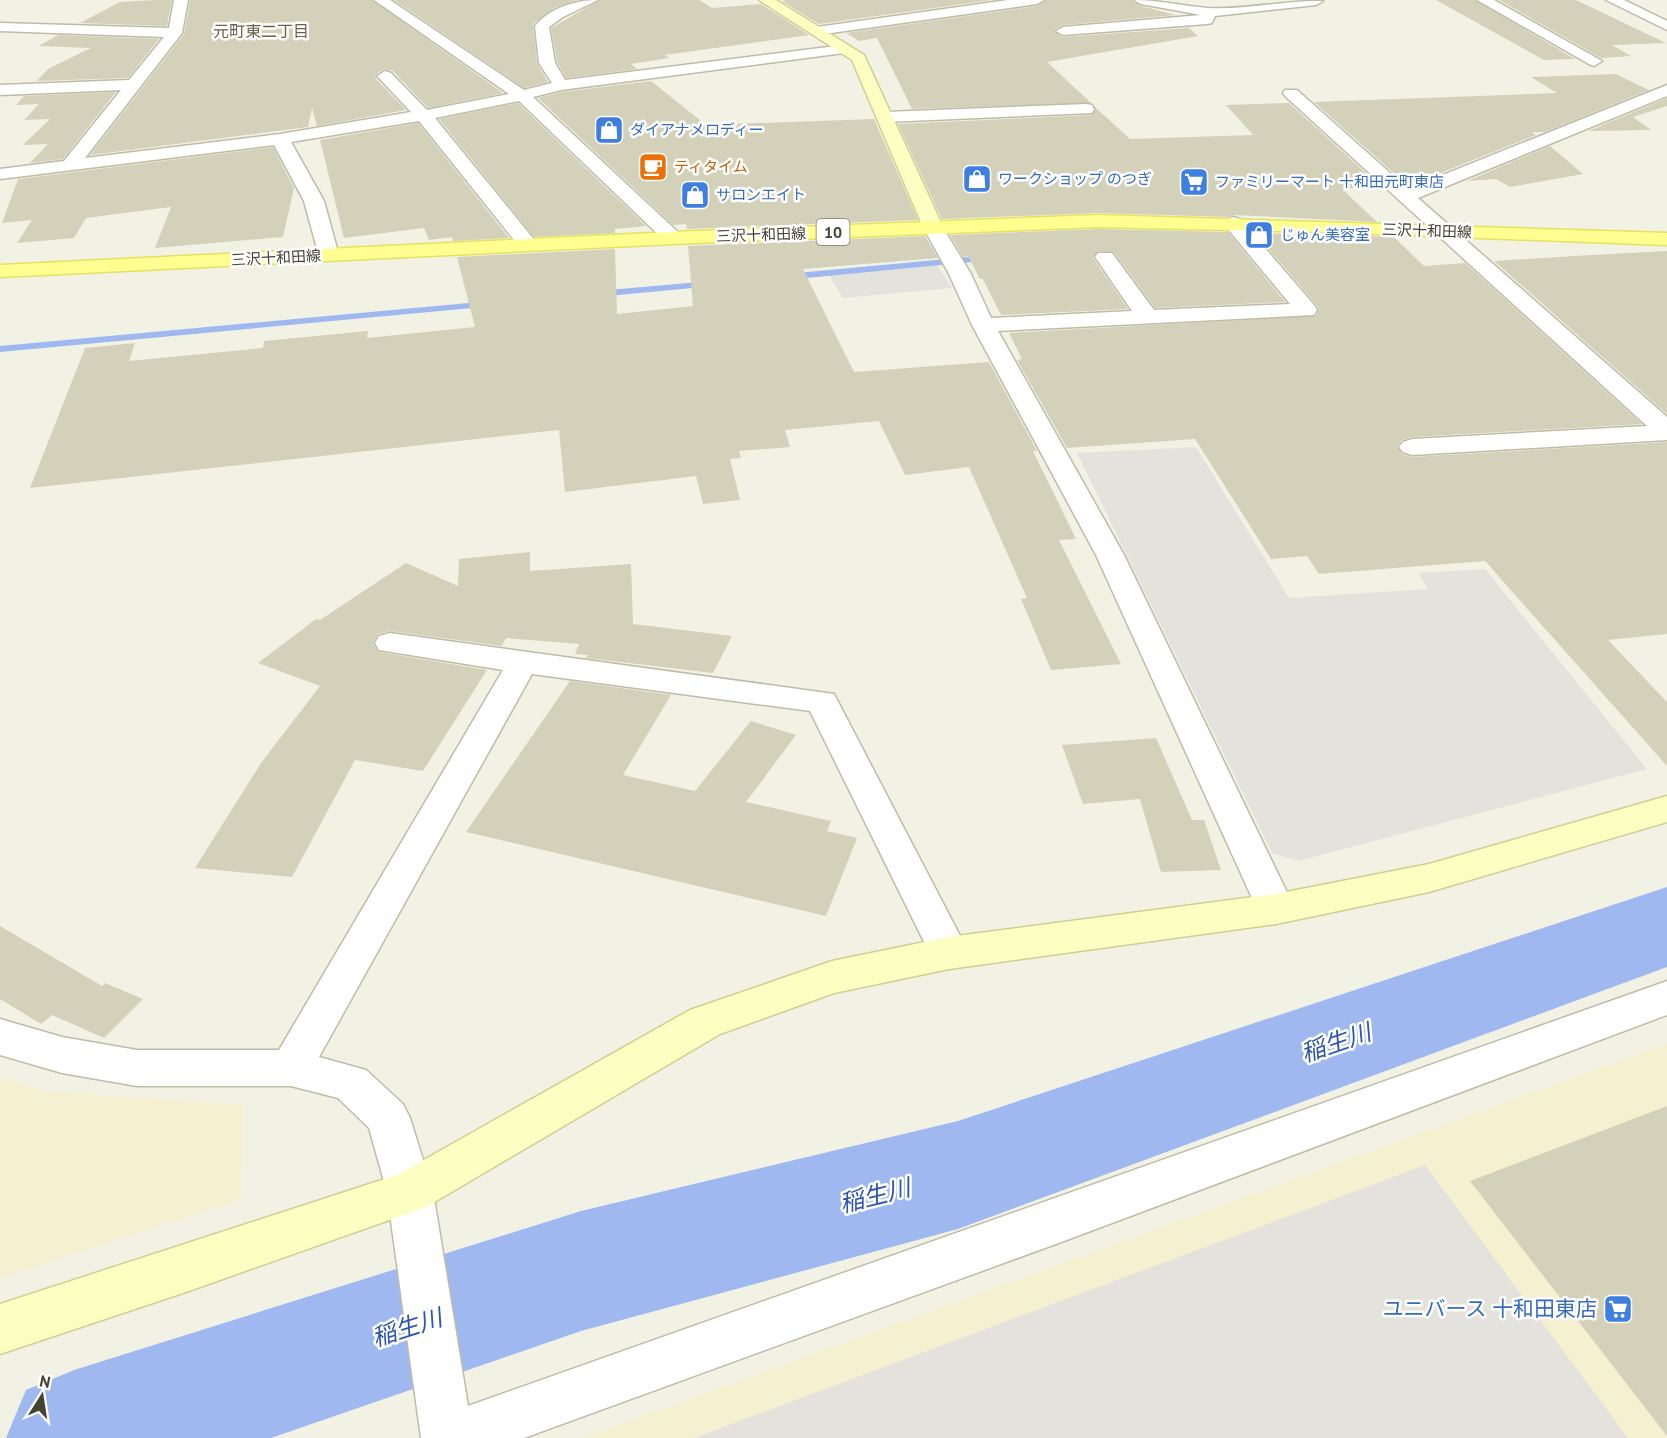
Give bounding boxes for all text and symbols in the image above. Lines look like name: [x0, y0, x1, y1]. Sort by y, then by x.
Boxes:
district label: 元町東二丁目: [213, 21, 309, 41]
shop icon: ダイアナメロディー: [593, 114, 625, 146]
place label: ダイアナメロディー: [630, 120, 764, 139]
cafe icon: ティタイム: [637, 151, 669, 183]
place label: ティタイム: [674, 157, 748, 176]
shop icon: ワークショップ のつぎ: [961, 163, 993, 195]
supermarket icon: ファミリーマート 十和田元町東店: [1178, 166, 1210, 198]
place label: ワークショップ のつぎ: [998, 169, 1152, 188]
place label: ファミリーマート 十和田元町東店: [1215, 172, 1444, 191]
shop icon: サロンエイト: [679, 179, 711, 211]
place label: サロンエイト: [716, 185, 806, 204]
road number: 10: [816, 219, 850, 245]
shop icon: じゅん美容室: [1243, 219, 1275, 251]
street label: 三沢十和田線: [1382, 219, 1472, 242]
street label: 三沢十和田線: [716, 223, 806, 246]
place label: じゅん美容室: [1280, 225, 1370, 244]
street label: 三沢十和田線: [231, 246, 321, 269]
water label: 稲生川: [1297, 1015, 1378, 1069]
water label: 稲生川: [836, 1171, 916, 1219]
supermarket icon: ユニバース 十和田東店: [1602, 1293, 1634, 1325]
place label: ユニバース 十和田東店: [1382, 1295, 1597, 1322]
water label: 稲生川: [368, 1301, 449, 1353]
north arrow: [12, 1366, 72, 1426]
text: N: [38, 1370, 52, 1392]

